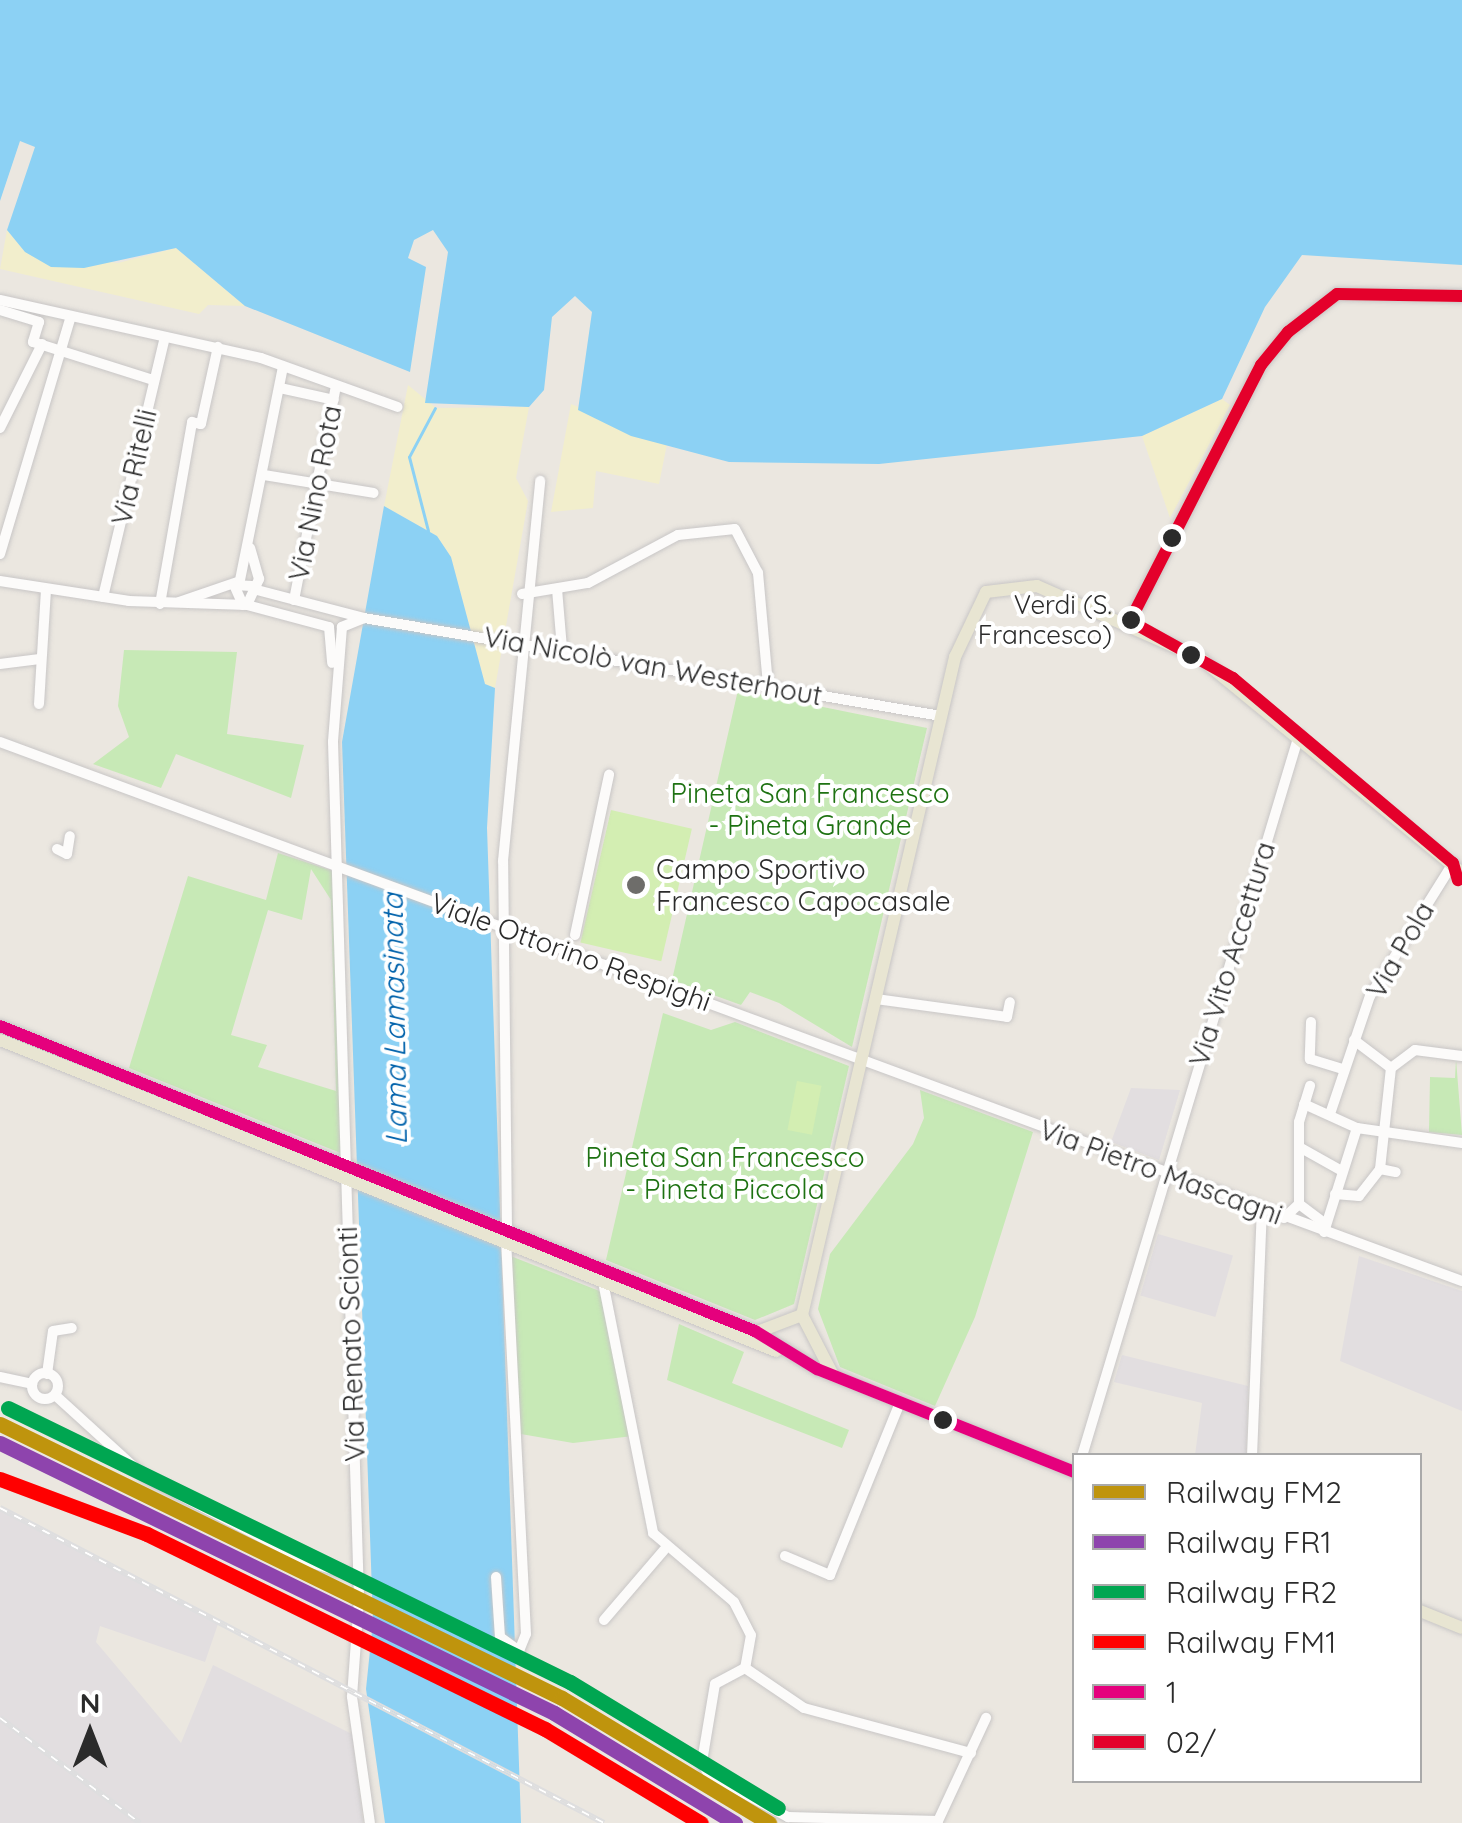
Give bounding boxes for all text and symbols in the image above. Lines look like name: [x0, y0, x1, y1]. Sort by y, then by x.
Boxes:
street label: Via Nino Rota: [281, 402, 349, 584]
street label: Via Ritelli: [104, 406, 164, 528]
unlabelled marker: [1162, 528, 1182, 548]
place label: Verdi (S. Francesco): [978, 589, 1112, 650]
marker: Verdi (S. Francesco): [1121, 610, 1141, 630]
street label: Via Nicolò van Westerhout: [481, 620, 825, 712]
unlabelled marker: [1181, 645, 1201, 665]
park label: Pineta San Francesco - Pineta Grande: [670, 776, 950, 842]
street label: Via Vito Accettura: [1182, 838, 1282, 1070]
place label: Campo Sportivo Francesco Capocasale: [656, 852, 951, 918]
marker: Campo Sportivo Francesco Capocasale: [625, 874, 647, 896]
street label: Viale Ottorino Respighi: [426, 886, 716, 1018]
water label: Lama Lamasinata: [374, 893, 414, 1145]
street label: Via Pola: [1359, 896, 1441, 1004]
street label: Via Pietro Mascagni: [1035, 1112, 1287, 1232]
park label: Pineta San Francesco - Pineta Piccola: [585, 1140, 865, 1206]
street label: Via Renato Scionti: [330, 1226, 372, 1462]
unlabelled marker: [933, 1410, 953, 1430]
legend: [1072, 1453, 1422, 1783]
text: Railway FM2: [1166, 1473, 1342, 1511]
text: Railway FR1: [1166, 1523, 1332, 1561]
text: Railway FR2: [1166, 1573, 1337, 1611]
text: Railway FM1: [1166, 1623, 1336, 1661]
text: 1: [1166, 1673, 1177, 1711]
north arrow: [40, 1683, 140, 1783]
text: N: [80, 1685, 100, 1720]
text: 02/: [1166, 1723, 1216, 1761]

